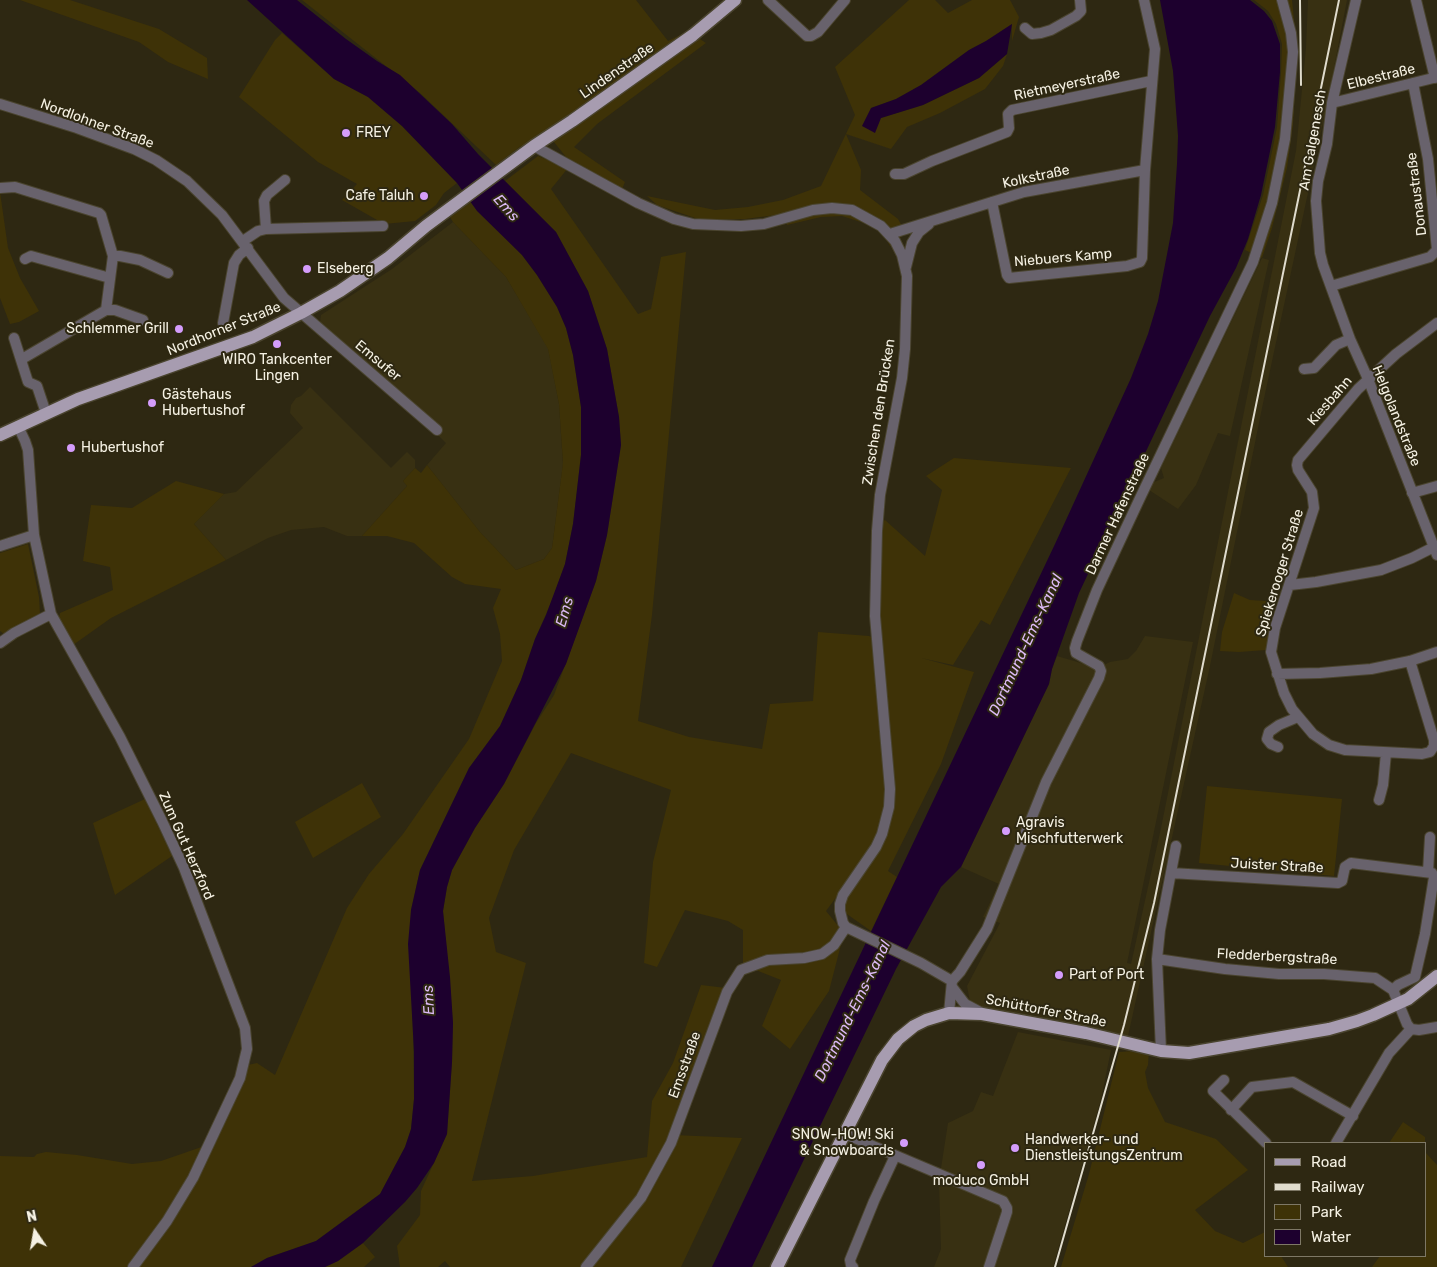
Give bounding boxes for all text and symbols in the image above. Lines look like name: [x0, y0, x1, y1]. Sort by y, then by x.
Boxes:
street label: Lindenstraße: [577, 39, 657, 103]
street label: Elbestraße: [1345, 60, 1417, 94]
street label: Rietmeyerstraße: [1012, 66, 1122, 104]
street label: Am Galgenesch: [1296, 88, 1330, 192]
street label: Nordlohner Straße: [38, 96, 156, 152]
place label: FREY: [356, 125, 391, 141]
marker: FREY: [340, 127, 352, 139]
street label: Donaustraße: [1404, 151, 1430, 237]
street label: Kolkstraße: [1001, 162, 1071, 192]
place label: Cafe Taluh: [346, 188, 414, 204]
marker: Cafe Taluh: [418, 190, 430, 202]
water label: Ems: [489, 191, 523, 225]
street label: Niebuers Kamp: [1013, 245, 1113, 271]
place label: Elseberg: [317, 261, 374, 277]
marker: Elseberg: [301, 263, 313, 275]
street label: Nordhorner Straße: [165, 298, 283, 360]
place label: Schlemmer Grill: [66, 321, 169, 337]
marker: Schlemmer Grill: [173, 323, 185, 335]
street label: Emsufer: [352, 337, 404, 385]
marker: WIRO Tankcenter Lingen: [271, 338, 283, 350]
street label: Zwischen den Brücken: [859, 338, 899, 486]
place label: WIRO Tankcenter Lingen: [222, 352, 332, 384]
street label: Helgolandstraße: [1368, 363, 1424, 469]
street label: Kiesbahn: [1304, 373, 1356, 429]
place label: Gästehaus Hubertushof: [162, 387, 245, 420]
marker: Gästehaus Hubertushof: [146, 397, 158, 409]
place label: Hubertushof: [81, 440, 164, 456]
marker: Hubertushof: [65, 442, 77, 454]
street label: Darmer Hafenstraße: [1082, 450, 1154, 578]
street label: Spiekerooger Straße: [1253, 507, 1307, 639]
water label: Dortmund-Ems-Kanal: [985, 571, 1067, 719]
water label: Ems: [552, 595, 578, 629]
street label: Zum Gut Herzford: [155, 789, 217, 903]
place label: Agravis Mischfutterwerk: [1016, 815, 1123, 848]
marker: Agravis Mischfutterwerk: [1000, 825, 1012, 837]
street label: Juister Straße: [1230, 855, 1324, 877]
water label: Dortmund-Ems-Kanal: [811, 938, 895, 1084]
street label: Fledderbergstraße: [1216, 945, 1338, 969]
place label: Part of Port: [1069, 967, 1144, 983]
marker: Part of Port: [1053, 969, 1065, 981]
water label: Ems: [419, 985, 439, 1015]
street label: Schüttorfer Straße: [984, 991, 1108, 1031]
street label: Emsstraße: [665, 1029, 705, 1101]
place label: SNOW-HOW! Ski & Snowboards: [792, 1127, 894, 1160]
place label: Handwerker- und DienstleistungsZentrum: [1025, 1132, 1183, 1164]
marker: SNOW-HOW! Ski & Snowboards: [898, 1137, 910, 1149]
marker: Handwerker- und DienstleistungsZentrum: [1009, 1142, 1021, 1154]
legend: [1264, 1142, 1427, 1257]
text: Road: [1311, 1153, 1347, 1171]
marker: moduco GmbH: [975, 1159, 987, 1171]
place label: moduco GmbH: [933, 1173, 1029, 1189]
text: Railway: [1311, 1178, 1365, 1196]
text: Park: [1311, 1203, 1342, 1221]
north arrow: [10, 1207, 60, 1257]
text: N: [25, 1207, 38, 1226]
text: Water: [1311, 1228, 1351, 1246]

